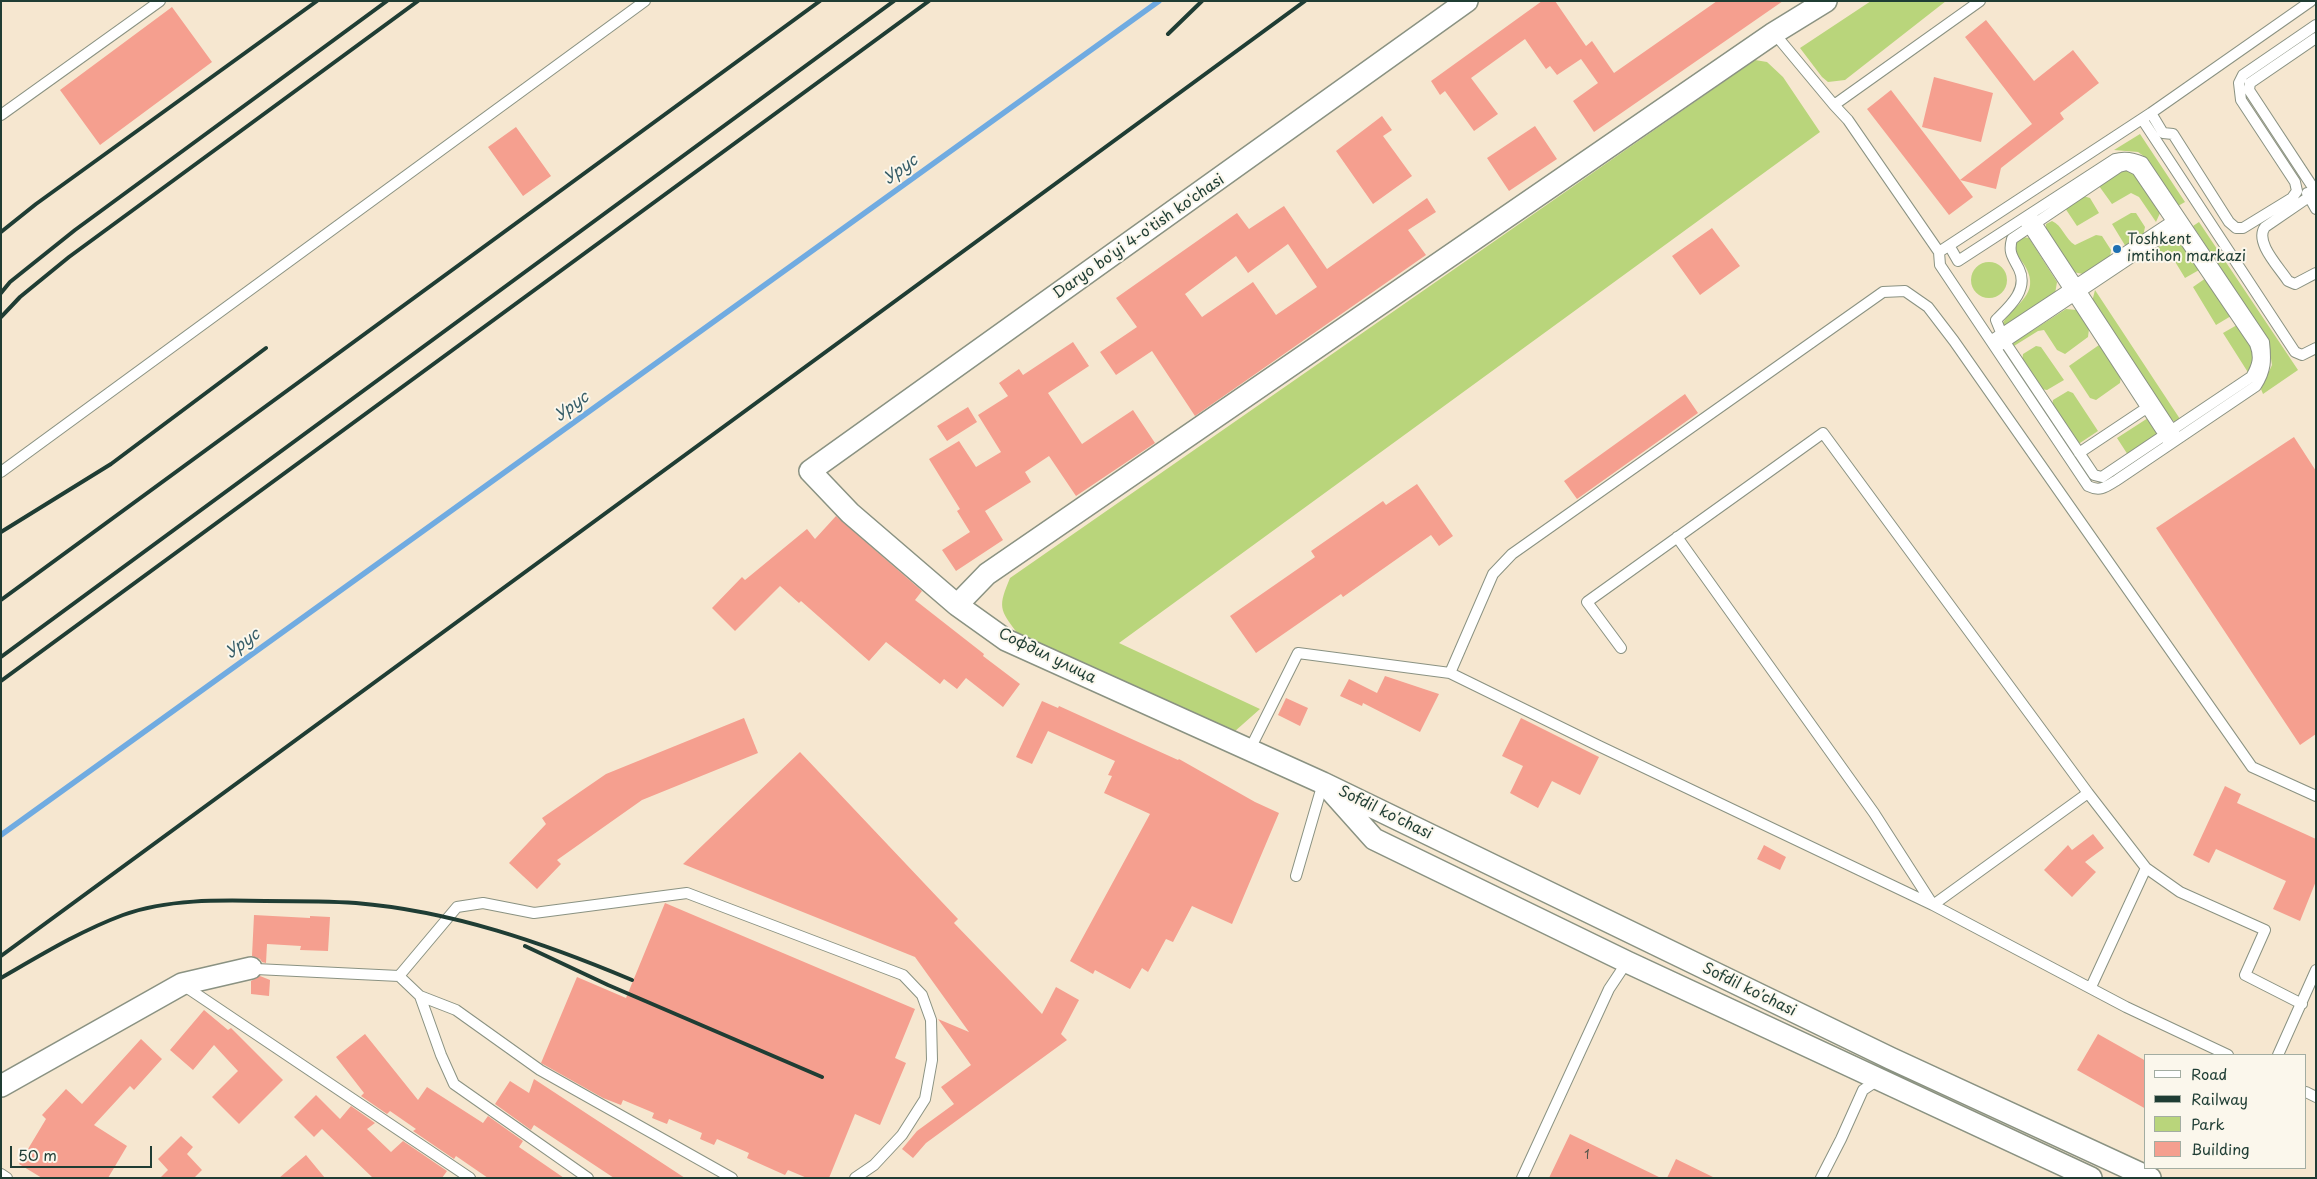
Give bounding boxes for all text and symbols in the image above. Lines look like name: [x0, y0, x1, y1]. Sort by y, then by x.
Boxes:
water label: Урус: [880, 151, 922, 189]
street label: Daryo bo'yi 4-o'tish ko'chasi: [1050, 171, 1228, 303]
place label: Toshkent imtihon markazi: [2127, 231, 2246, 266]
marker: Toshkent imtihon markazi: [2111, 243, 2123, 255]
water label: Урус: [551, 388, 593, 426]
water label: Урус: [222, 625, 264, 663]
street label: Софдил улица: [995, 625, 1099, 687]
street label: Sofdil ko'chasi: [1335, 782, 1435, 844]
street label: Sofdil ko'chasi: [1699, 959, 1799, 1021]
legend: [2144, 1054, 2307, 1169]
text: Road: [2191, 1062, 2227, 1085]
text: Railway: [2191, 1087, 2248, 1110]
text: Park: [2191, 1112, 2225, 1135]
scale bar: [12, 1136, 155, 1168]
text: Building: [2191, 1137, 2250, 1160]
text: 50 m: [18, 1143, 57, 1166]
house number: 1: [1584, 1149, 1590, 1163]

